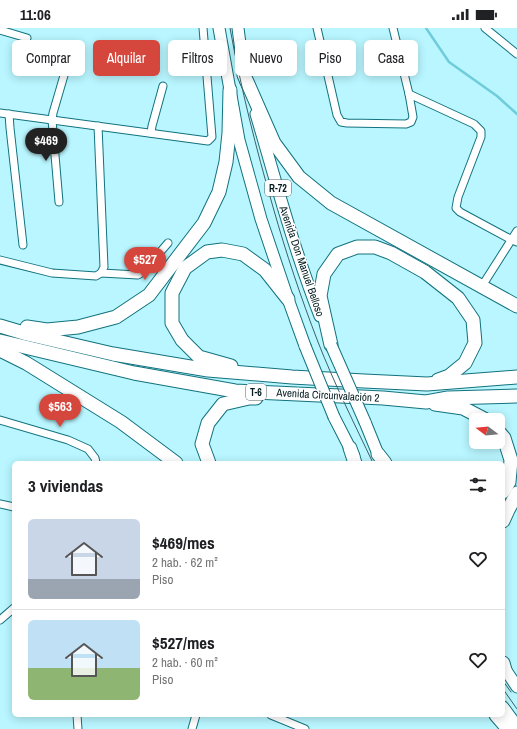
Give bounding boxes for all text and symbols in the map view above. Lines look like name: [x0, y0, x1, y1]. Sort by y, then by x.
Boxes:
text: 11:06: [20, 4, 51, 25]
chip: Comprar: [12, 40, 85, 76]
chip: Alquilar: [93, 40, 160, 76]
chip: Filtros: [168, 40, 227, 76]
chip: Nuevo: [235, 40, 297, 76]
chip: Piso: [305, 40, 356, 76]
chip: Casa: [364, 40, 418, 76]
pin: $469: [22, 128, 70, 162]
text: $469: [34, 132, 58, 149]
road number: R-72: [265, 180, 291, 196]
street label: Avenida Don Manuel Belloso: [276, 203, 328, 318]
pin: $527: [121, 247, 169, 281]
text: $527: [133, 251, 157, 268]
road number: T-6: [246, 384, 266, 400]
street label: Avenida Circunvalación 2: [275, 385, 380, 405]
pin: $563: [36, 394, 84, 428]
text: $563: [48, 398, 72, 415]
north arrow: [469, 413, 505, 449]
map controls: [469, 413, 505, 449]
text: 3 viviendas: [28, 474, 103, 497]
icon: filters: [467, 474, 489, 496]
text: $469/mes: [152, 531, 215, 554]
icon: home: [60, 535, 108, 583]
icon: heart: [467, 548, 489, 570]
text: 2 hab. · 62 m²: [152, 554, 218, 571]
text: Piso: [152, 571, 173, 588]
text: $527/mes: [152, 631, 215, 654]
icon: home: [60, 636, 108, 684]
icon: heart: [467, 649, 489, 671]
text: 2 hab. · 60 m²: [152, 654, 218, 671]
text: Piso: [152, 671, 173, 688]

